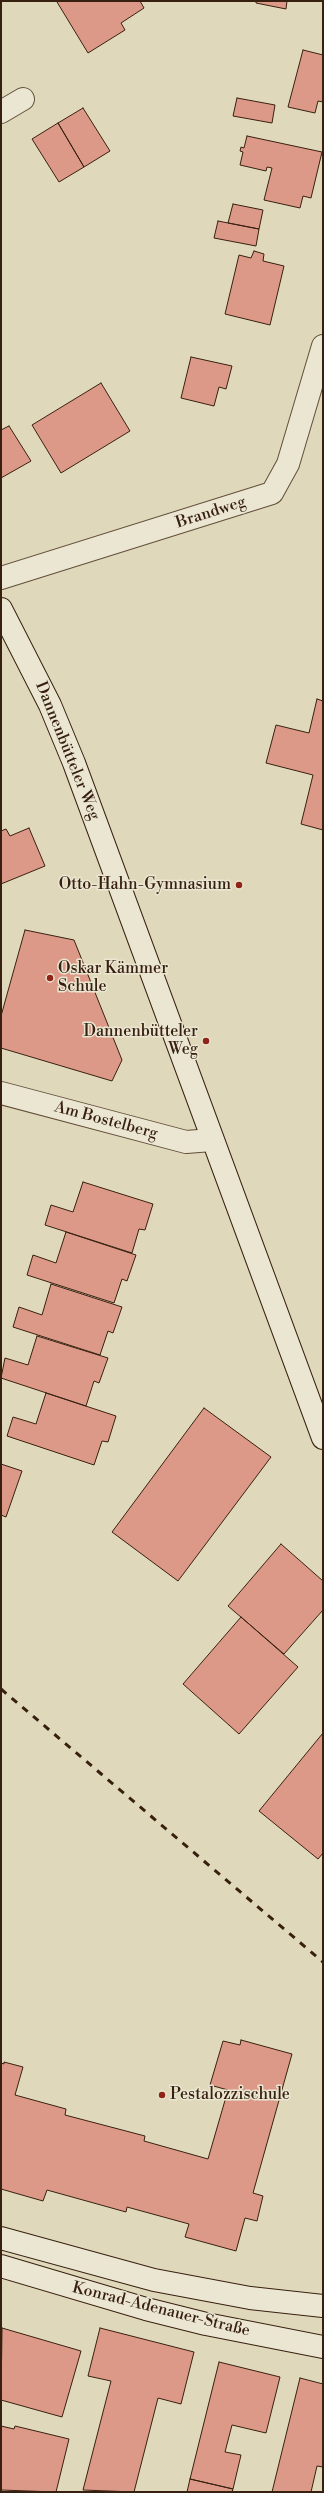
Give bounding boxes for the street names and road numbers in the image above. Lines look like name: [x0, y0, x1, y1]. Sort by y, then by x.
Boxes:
street label: Brandweg: [174, 493, 248, 533]
street label: Dannenbütteler Weg: [30, 679, 104, 823]
street label: Am Bostelberg: [52, 1098, 160, 1144]
street label: Konrad-Adenauer-Straße: [70, 2279, 252, 2341]

